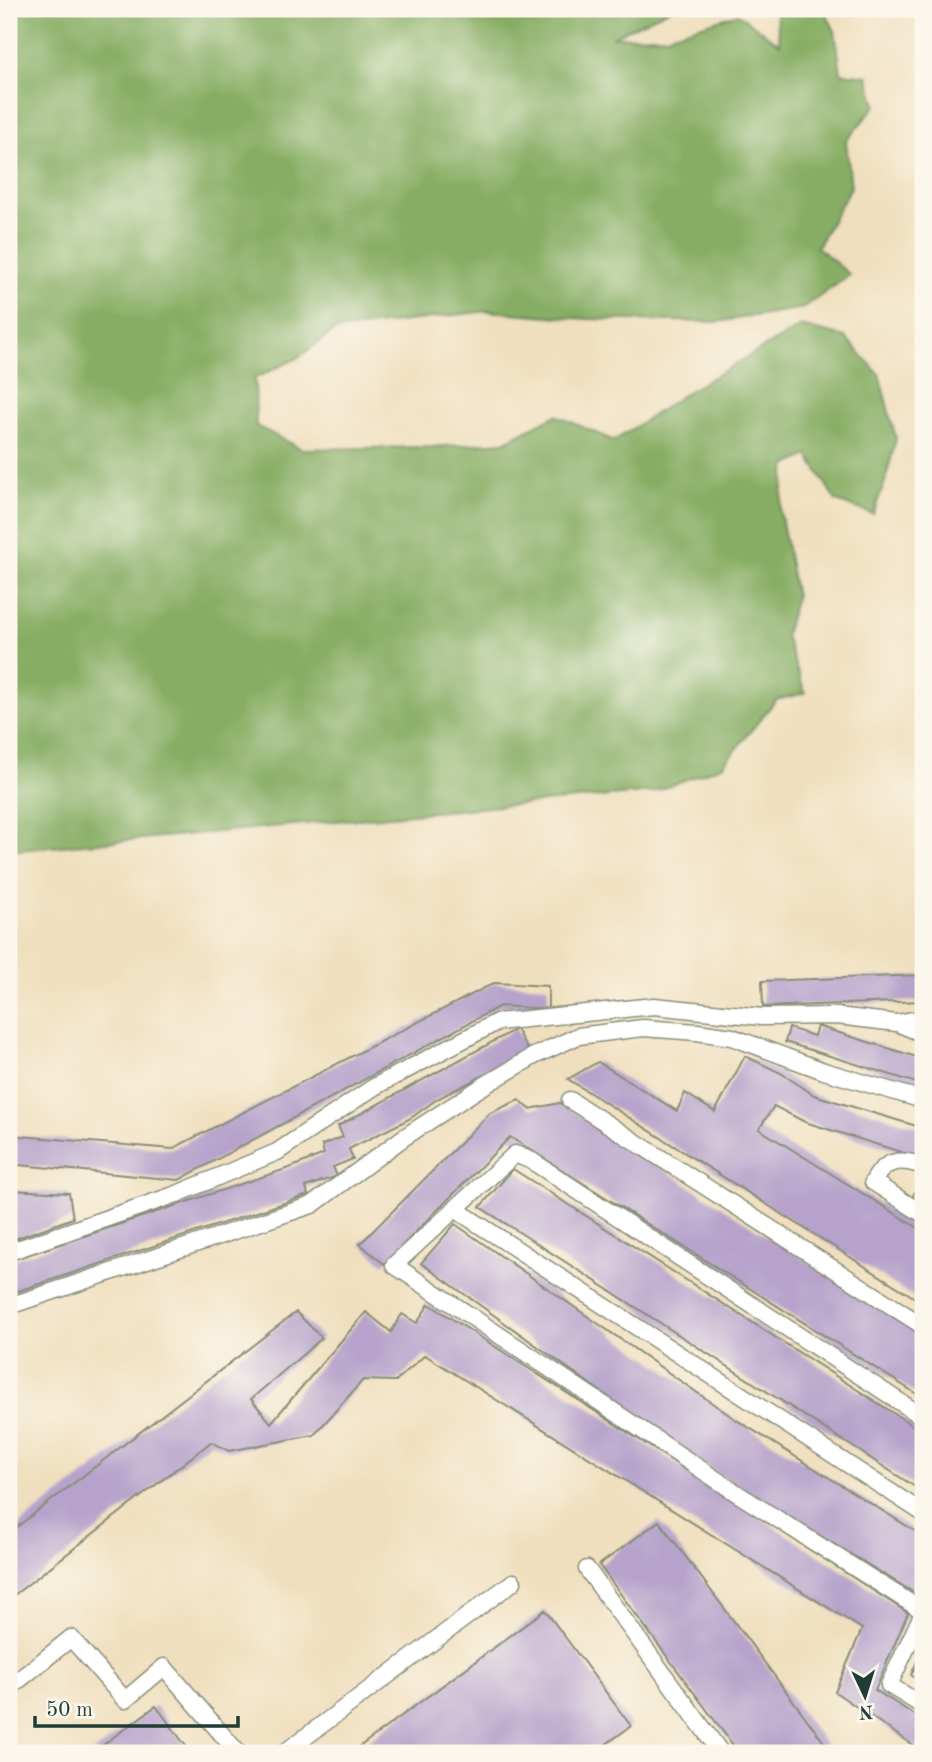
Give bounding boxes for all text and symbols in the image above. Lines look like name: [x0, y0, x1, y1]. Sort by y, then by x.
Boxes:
north arrow: [830, 1660, 900, 1730]
scale bar: [35, 1685, 238, 1729]
text: 50 m: [46, 1700, 93, 1721]
text: N: [858, 1700, 874, 1720]

